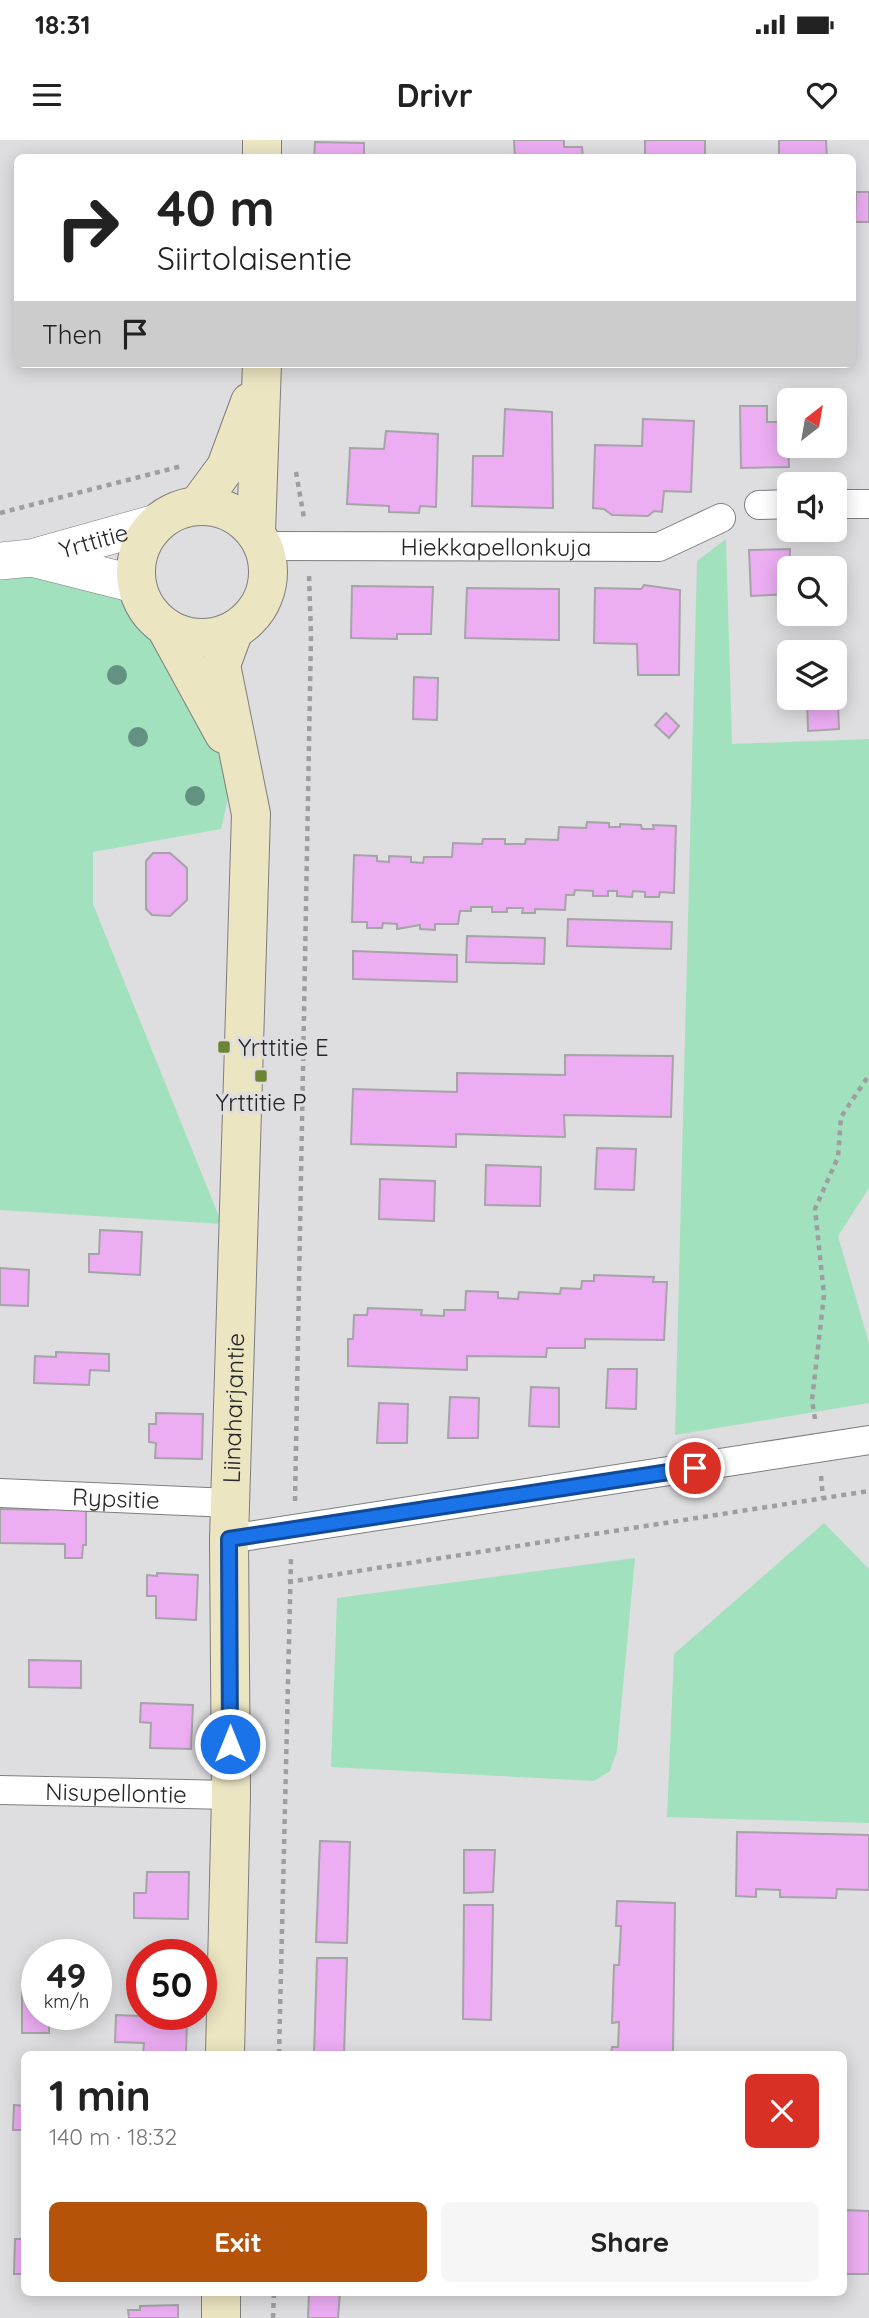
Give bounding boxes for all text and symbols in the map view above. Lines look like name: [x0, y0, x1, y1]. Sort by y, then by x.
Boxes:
text: 18:31: [35, 8, 91, 41]
text: Drivr: [396, 75, 473, 115]
icon: menu: [28, 76, 66, 114]
icon: heart: [803, 76, 841, 114]
text: 40 m: [157, 177, 275, 238]
icon: right: [42, 182, 133, 273]
text: Siirtolaisentie: [157, 238, 352, 278]
icon: arrive: [116, 315, 154, 353]
text: Then: [42, 318, 102, 351]
north arrow: [777, 388, 847, 458]
map controls: [777, 388, 847, 710]
button: sound: [777, 472, 847, 542]
street label: Yrttitie: [56, 517, 131, 564]
street label: Hiekkapellonkuja: [401, 531, 591, 562]
button: search: [777, 556, 847, 626]
button: layers: [777, 640, 847, 710]
place label: Yrttitie E: [238, 1032, 329, 1062]
marker: Yrttitie E: [216, 1039, 232, 1055]
marker: Yrttitie P: [253, 1068, 269, 1084]
place label: Yrttitie P: [215, 1087, 307, 1117]
street label: Liinaharjantie: [216, 1333, 250, 1484]
pin: [665, 1438, 725, 1498]
icon: arrive: [676, 1449, 714, 1487]
street label: Rypsitie: [72, 1481, 160, 1515]
position arrow: [193, 1707, 267, 1781]
street label: Nisupellontie: [45, 1776, 187, 1809]
speed limit sign: 50: [126, 1939, 217, 2030]
text: 49: [47, 1953, 86, 1997]
text: km/h: [44, 1990, 89, 2013]
text: 1 min: [49, 2069, 151, 2122]
button: close: [745, 2074, 819, 2148]
text: 140 m · 18:32: [49, 2122, 177, 2151]
button: Exit: [49, 2202, 427, 2282]
button: Share: [441, 2202, 819, 2282]

